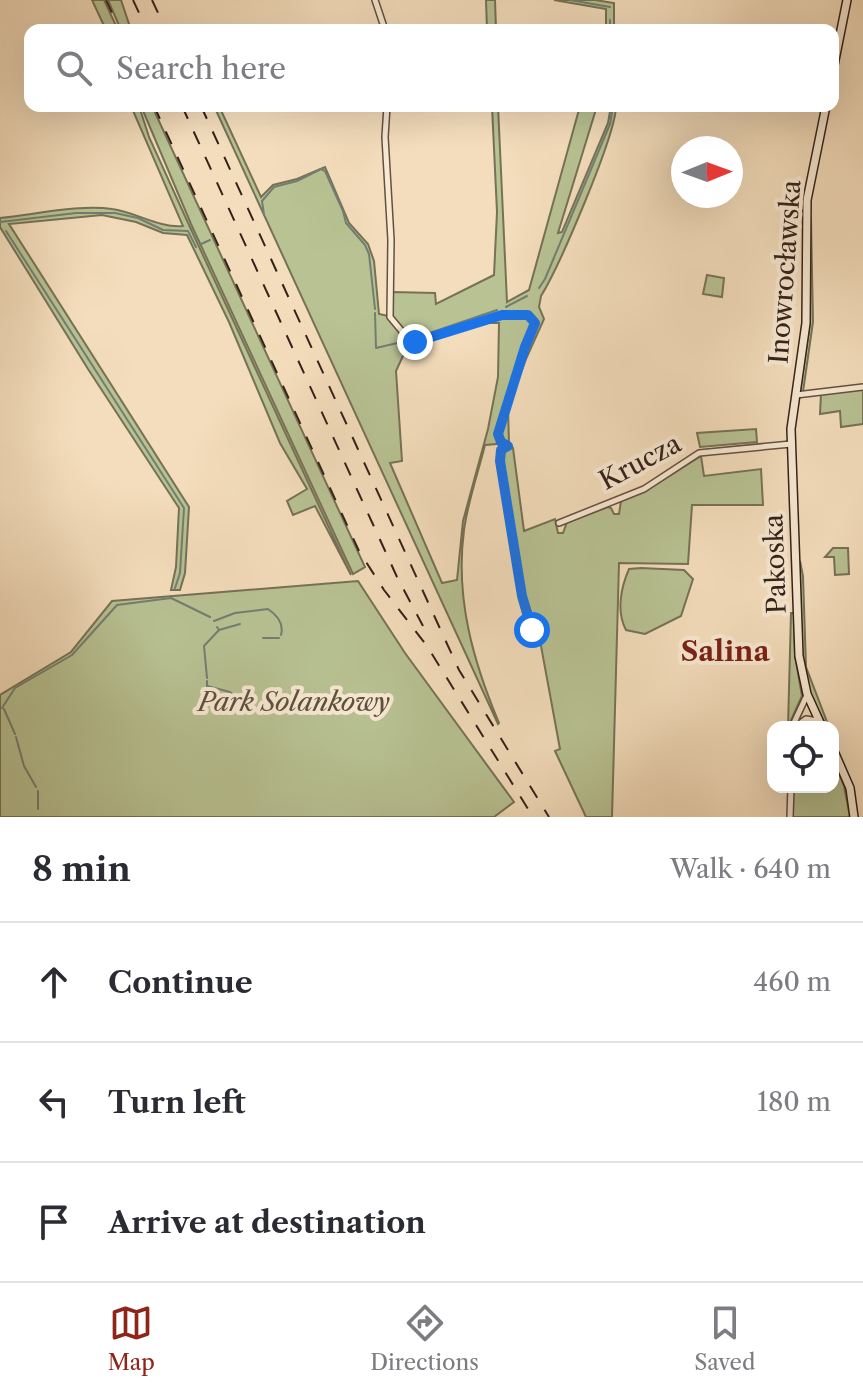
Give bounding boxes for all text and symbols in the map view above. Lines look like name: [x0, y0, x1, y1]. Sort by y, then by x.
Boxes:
search box: [24, 24, 839, 112]
icon: search: [52, 46, 96, 90]
text: Search here: [116, 50, 286, 87]
north arrow: [671, 136, 743, 208]
street label: Inowrocławska: [763, 179, 807, 365]
route end: [397, 324, 433, 360]
street label: Krucza: [594, 427, 687, 497]
street label: Pakoska: [757, 513, 793, 615]
route start: [514, 612, 550, 648]
district label: Salina: [680, 634, 770, 668]
park label: Park Solankowy: [196, 686, 390, 718]
map controls: [767, 721, 839, 793]
button: locate: [767, 721, 839, 793]
text: 8 min: [32, 848, 131, 890]
text: Walk · 640 m: [670, 853, 831, 885]
icon: ahead: [32, 960, 76, 1004]
text: Continue: [108, 964, 253, 1001]
text: 460 m: [753, 966, 831, 998]
icon: left: [32, 1080, 76, 1124]
text: Turn left: [108, 1084, 245, 1121]
text: 180 m: [757, 1086, 831, 1118]
icon: arrive: [32, 1200, 76, 1244]
text: Arrive at destination: [108, 1204, 426, 1241]
tab: Map: [108, 1301, 155, 1376]
tab: Directions: [370, 1301, 479, 1376]
tab: Saved: [694, 1301, 755, 1376]

